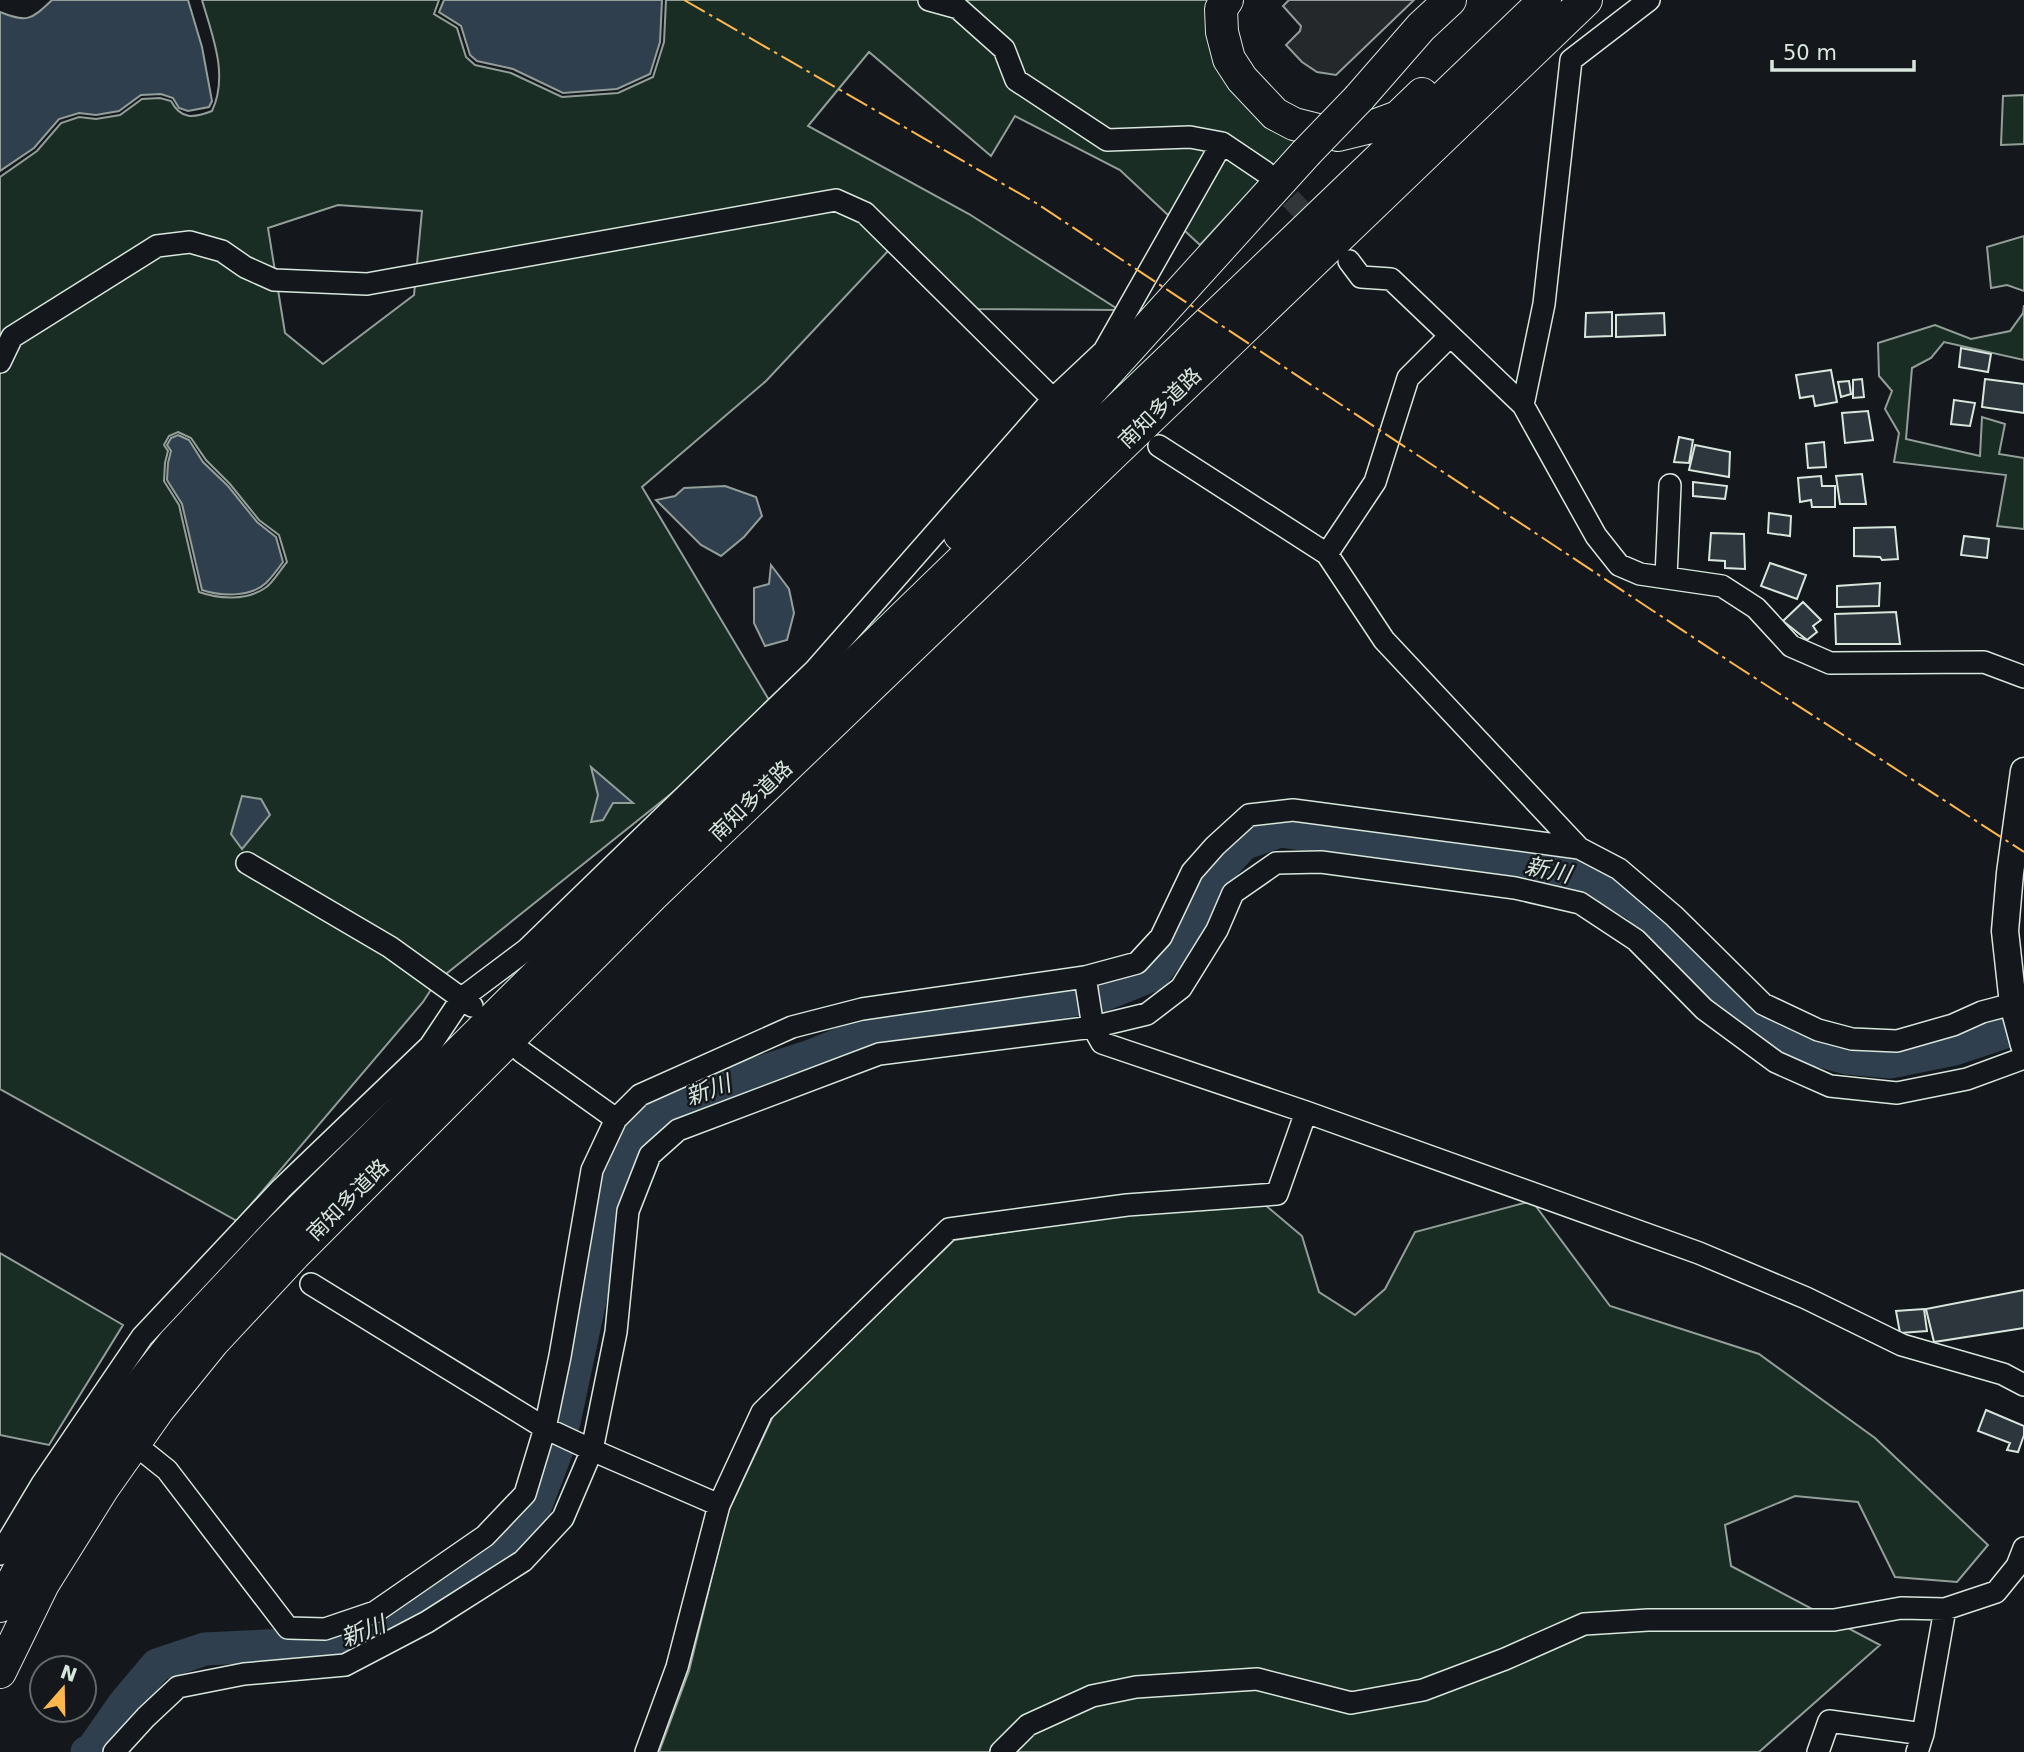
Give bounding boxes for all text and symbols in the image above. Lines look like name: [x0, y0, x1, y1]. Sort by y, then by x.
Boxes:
scale bar: [1772, 28, 1914, 72]
text: 50 m: [1783, 41, 1837, 65]
street label: 南知多道路: [1114, 363, 1206, 453]
street label: 南知多道路: [705, 756, 797, 846]
water label: 新川: [1523, 853, 1576, 888]
water label: 新川: [682, 1069, 737, 1110]
street label: 南知多道路: [302, 1154, 394, 1246]
water label: 新川: [337, 1610, 392, 1651]
north arrow: [28, 1654, 98, 1724]
text: N: [58, 1660, 80, 1686]

